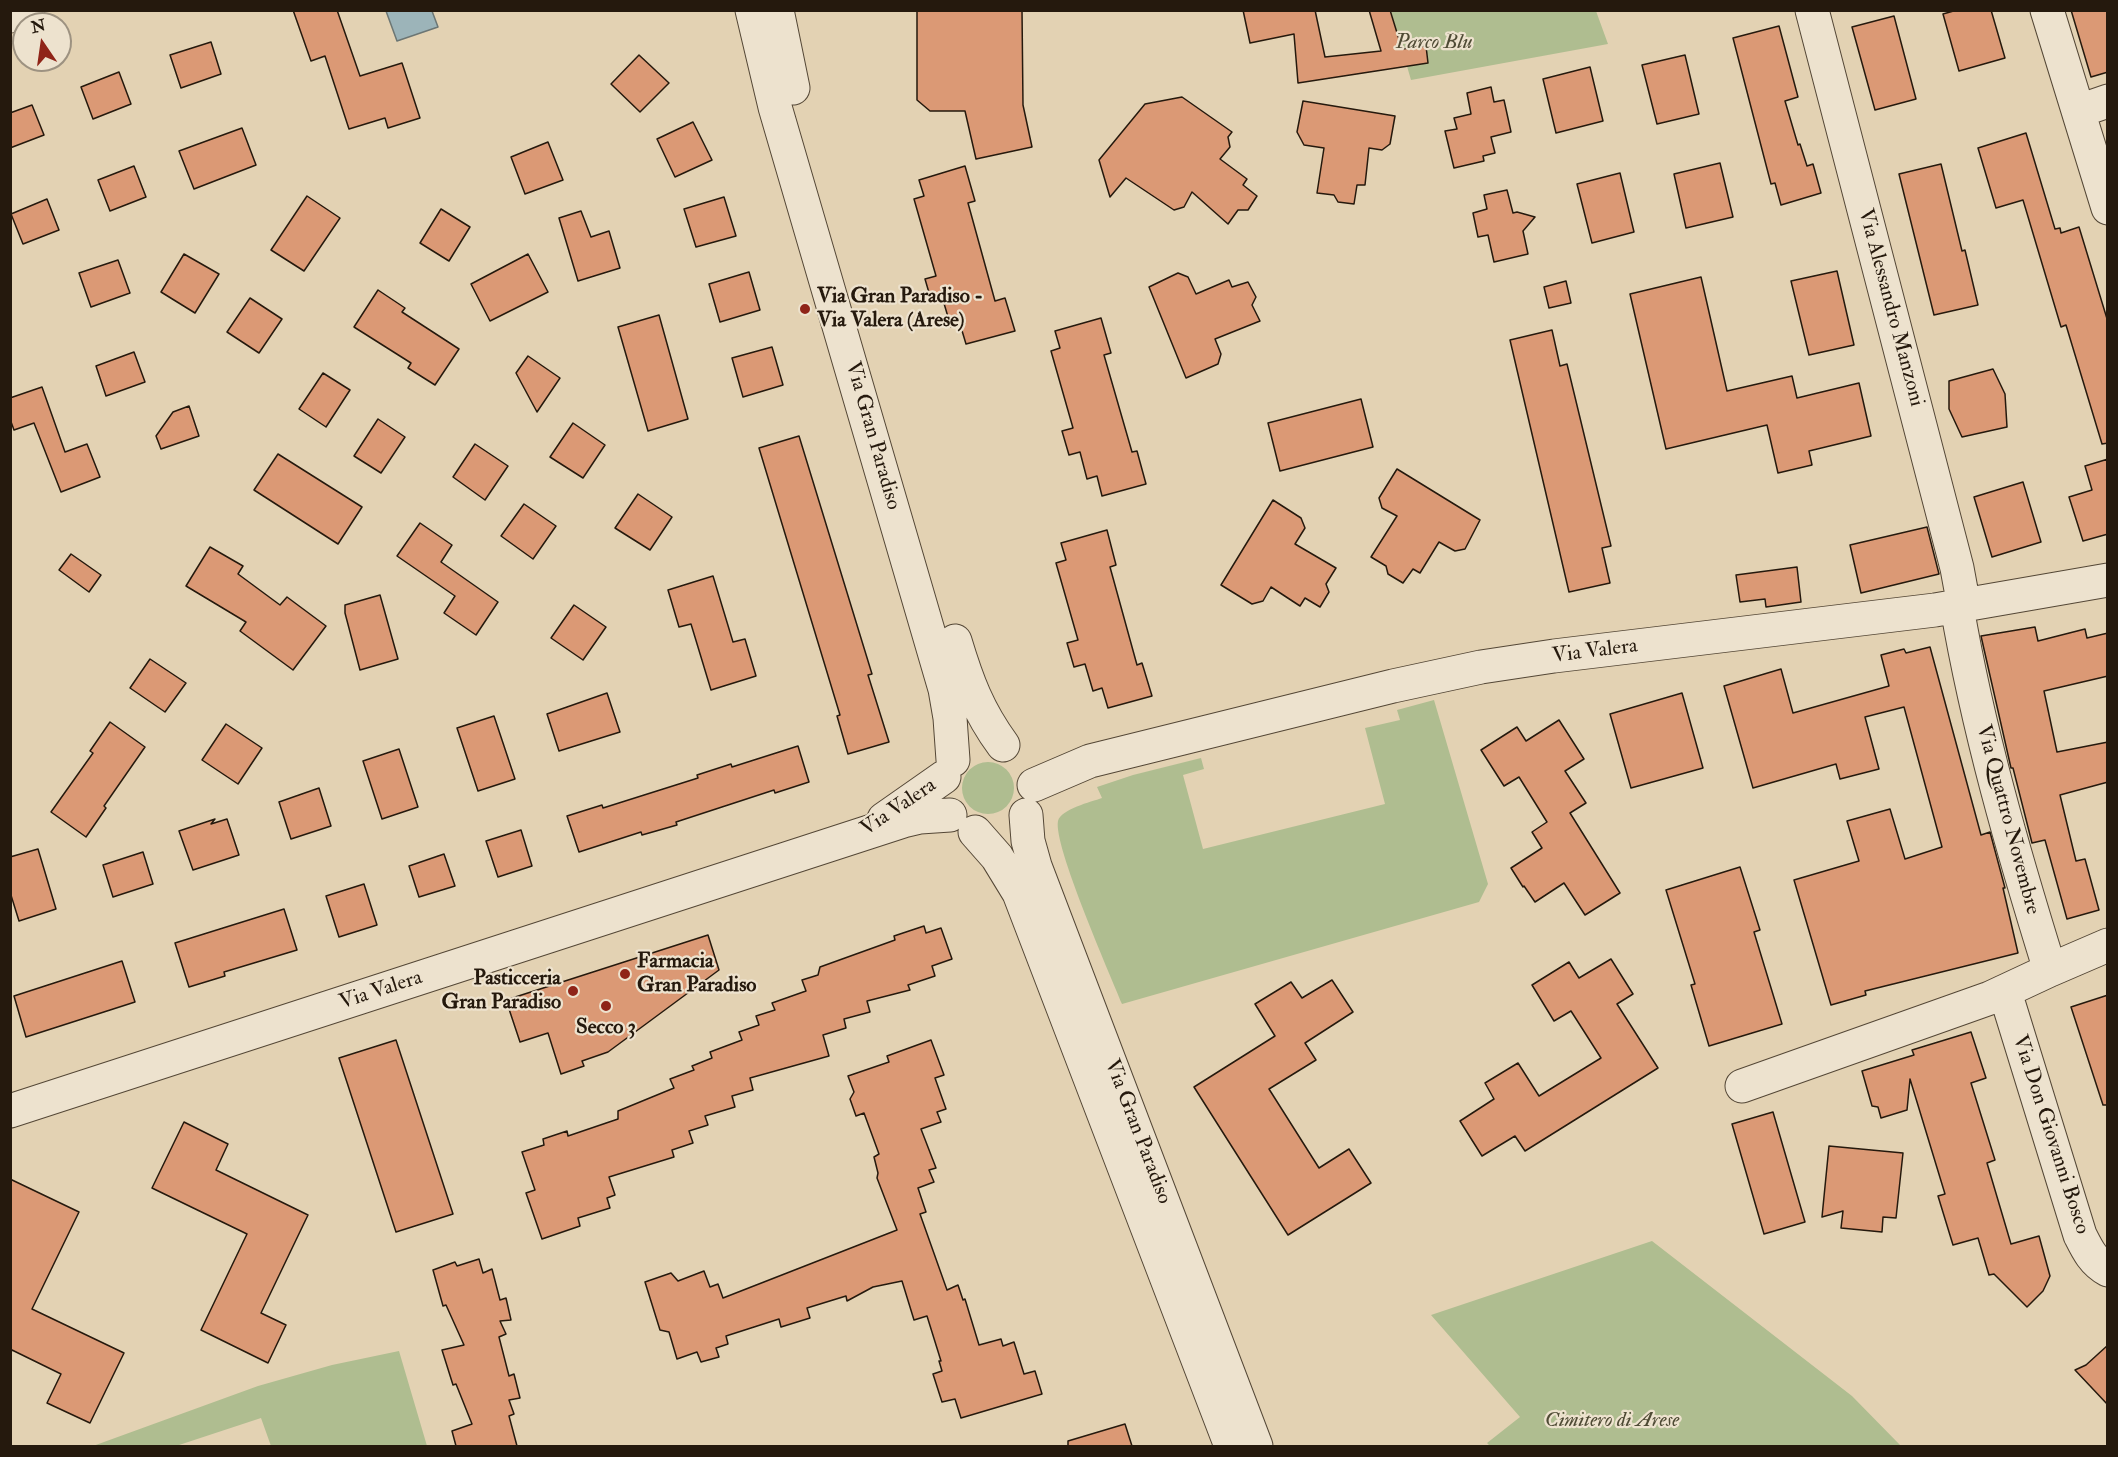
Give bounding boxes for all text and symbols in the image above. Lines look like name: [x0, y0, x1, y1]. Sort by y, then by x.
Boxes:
north arrow: [12, 12, 72, 72]
text: N: [29, 15, 48, 38]
park label: Parco Blu: [1395, 30, 1473, 56]
street label: Via Alessandro Manzoni: [1851, 206, 1929, 410]
place label: Via Gran Paradiso - Via Valera (Arese): [817, 284, 983, 334]
marker: Via Gran Paradiso - Via Valera (Arese): [798, 302, 812, 316]
street label: Via Gran Paradiso: [839, 359, 905, 513]
street label: Via Valera: [1551, 634, 1639, 670]
street label: Via Quattro Novembre: [1970, 722, 2044, 918]
street label: Via Valera: [856, 774, 942, 842]
place label: Farmacia Gran Paradiso: [637, 949, 756, 999]
street label: Via Valera: [336, 966, 426, 1016]
place label: Pasticceria Gran Paradiso: [442, 966, 561, 1016]
marker: Farmacia Gran Paradiso: [618, 967, 632, 981]
marker: Pasticceria Gran Paradiso: [566, 984, 580, 998]
marker: Secco 3: [599, 999, 613, 1013]
place label: Secco 3: [576, 1015, 636, 1041]
street label: Via Don Giovanni Bosco: [2006, 1032, 2094, 1238]
street label: Via Gran Paradiso: [1098, 1056, 1176, 1208]
park label: Cimitero di Arese: [1545, 1408, 1679, 1434]

